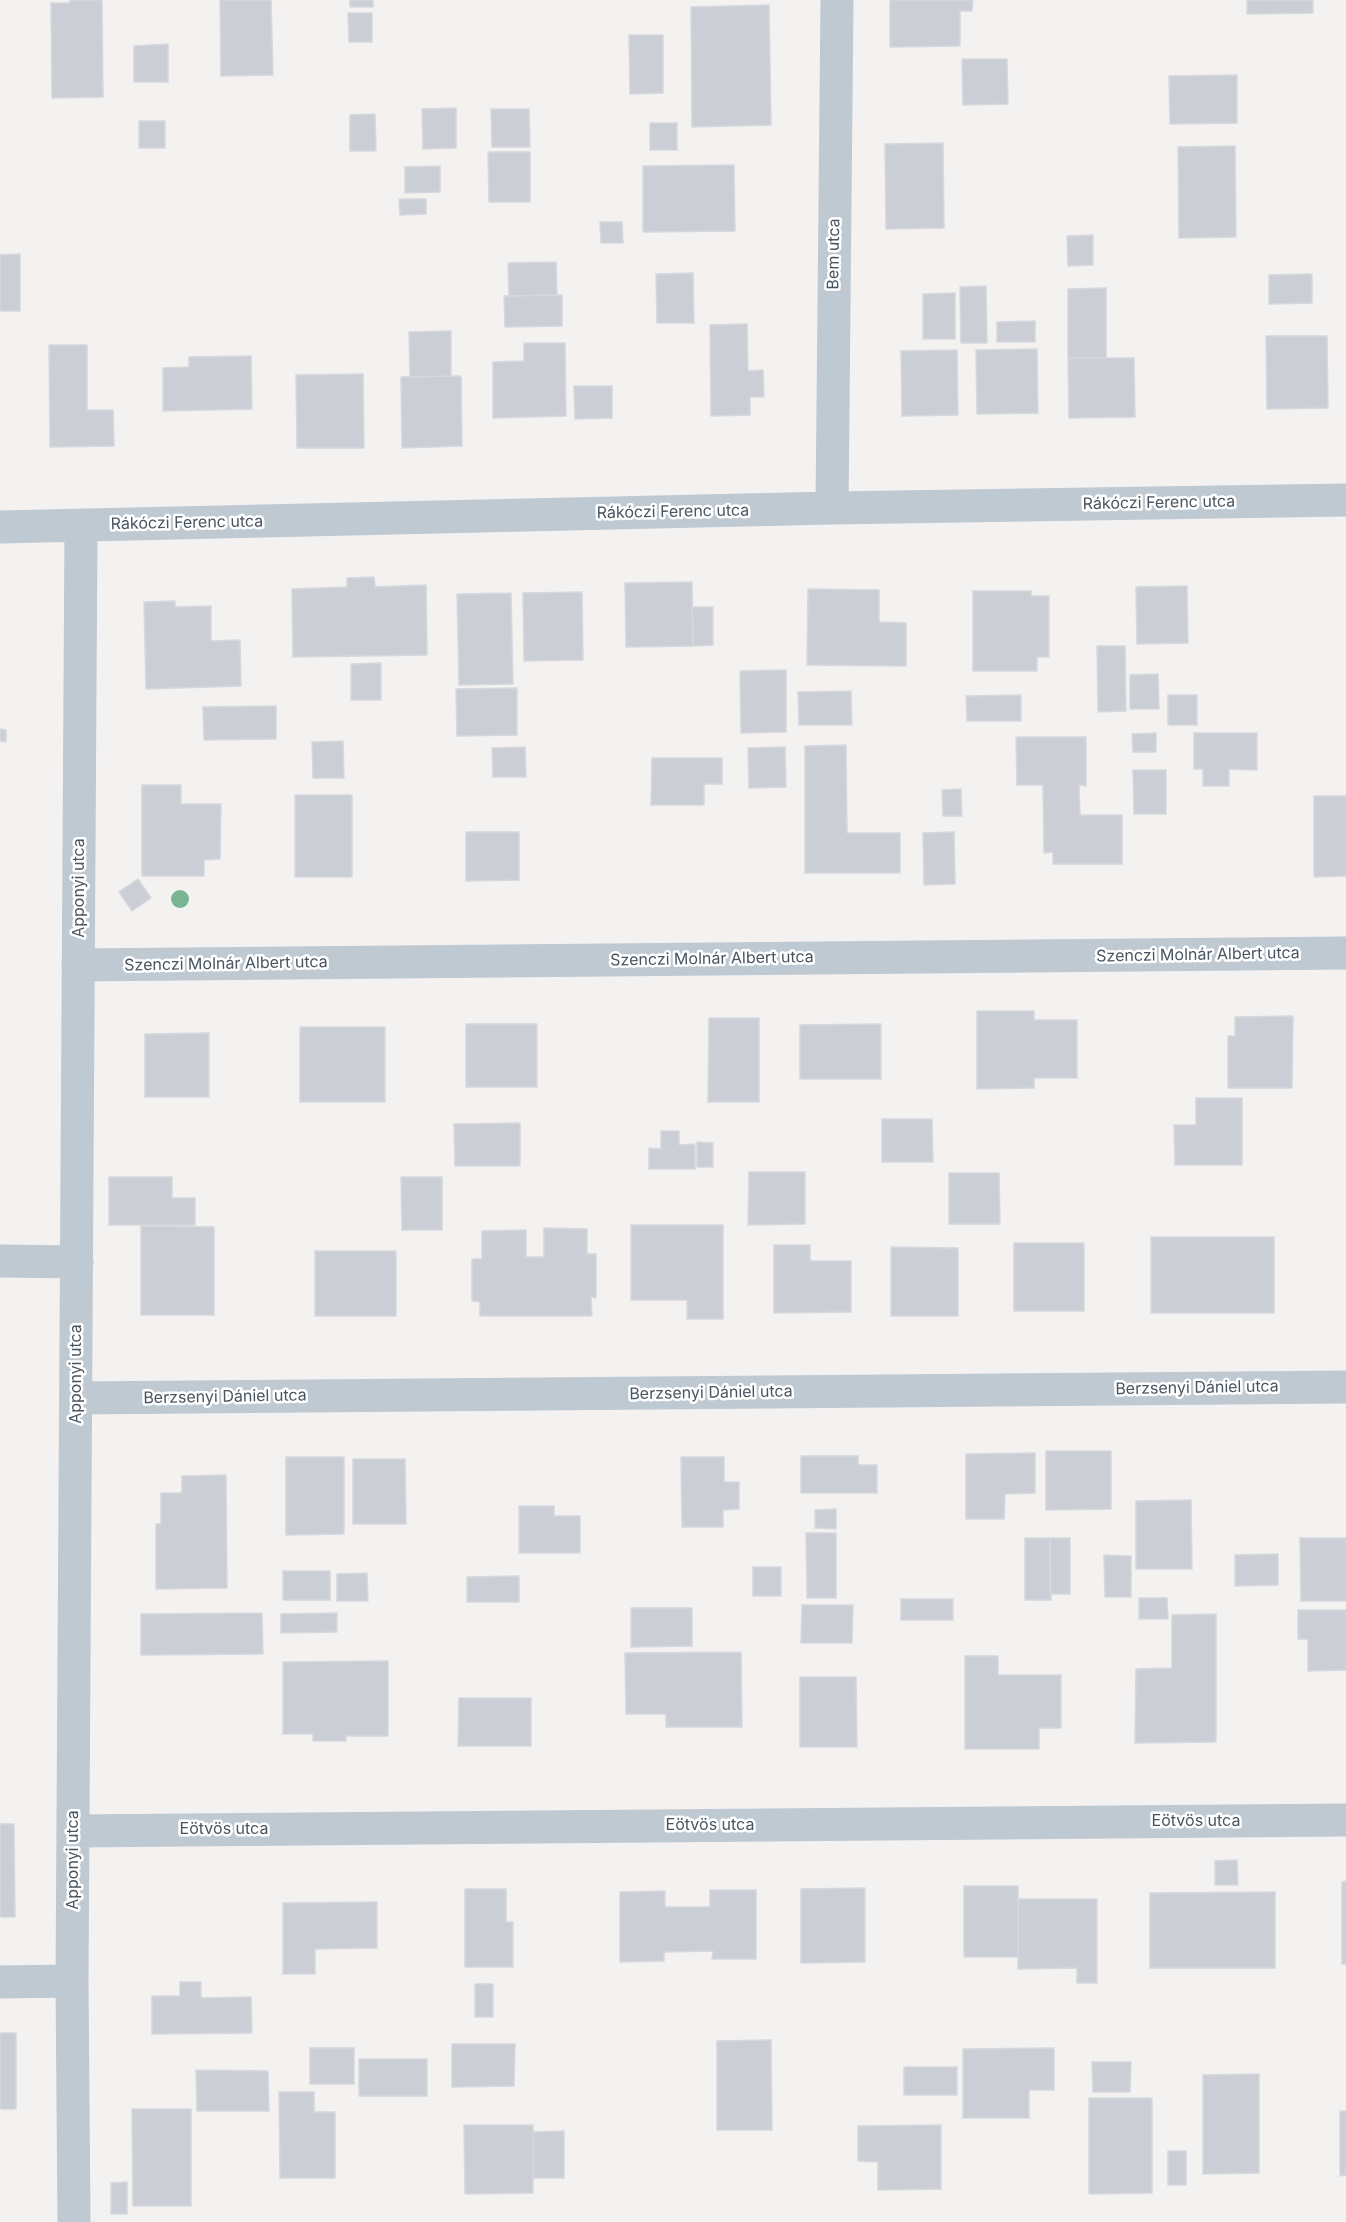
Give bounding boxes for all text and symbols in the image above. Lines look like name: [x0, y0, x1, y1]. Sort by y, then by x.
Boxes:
street label: Bem utca: [824, 218, 844, 290]
street label: Rákóczi Ferenc utca: [1083, 492, 1235, 514]
street label: Rákóczi Ferenc utca: [597, 501, 749, 523]
street label: Rákóczi Ferenc utca: [111, 512, 263, 534]
street label: Apponyi utca: [69, 838, 89, 938]
street label: Szenczi Molnár Albert utca: [1096, 944, 1300, 966]
street label: Szenczi Molnár Albert utca: [610, 948, 814, 970]
street label: Szenczi Molnár Albert utca: [124, 953, 328, 975]
street label: Apponyi utca: [66, 1324, 86, 1424]
street label: Berzsenyi Dániel utca: [1115, 1377, 1279, 1399]
street label: Berzsenyi Dániel utca: [629, 1382, 793, 1404]
street label: Berzsenyi Dániel utca: [143, 1386, 307, 1408]
street label: Apponyi utca: [63, 1810, 83, 1910]
street label: Eötvös utca: [1152, 1811, 1240, 1831]
street label: Eötvös utca: [666, 1815, 754, 1835]
street label: Eötvös utca: [180, 1819, 268, 1839]

